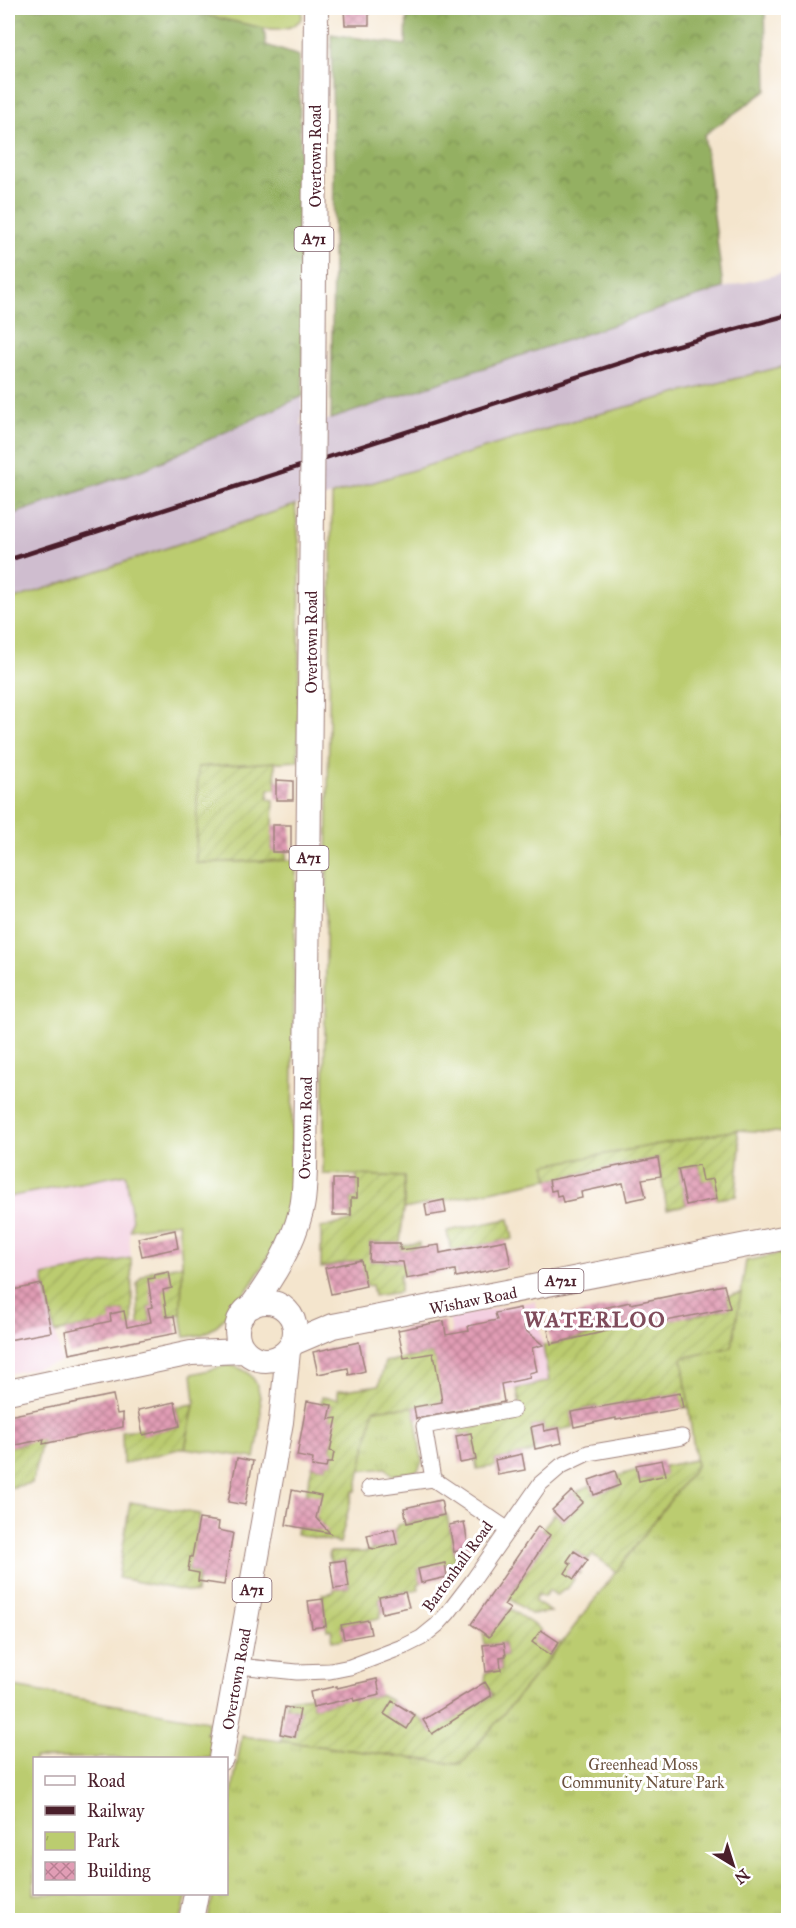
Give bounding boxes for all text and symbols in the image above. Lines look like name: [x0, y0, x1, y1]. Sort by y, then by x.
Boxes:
street label: Overtown Road: [306, 105, 325, 207]
road number: A71: [294, 227, 334, 251]
street label: Overtown Road: [302, 591, 321, 693]
road number: A71: [290, 846, 328, 870]
street label: Overtown Road: [295, 1076, 316, 1180]
road number: A721: [538, 1269, 584, 1293]
street label: Wishaw Road: [428, 1283, 519, 1318]
district label: WATERLOO: [524, 1306, 666, 1333]
street label: Bartonhall Road: [418, 1517, 497, 1615]
road number: A71: [232, 1578, 272, 1602]
street label: Overtown Road: [218, 1627, 255, 1731]
park label: Greenhead Moss Community Nature Park: [561, 1755, 725, 1792]
legend: [33, 1757, 228, 1895]
text: Road: [87, 1770, 125, 1792]
text: Railway: [87, 1800, 145, 1822]
text: Park: [87, 1830, 120, 1852]
north arrow: [703, 1835, 763, 1895]
text: Building: [87, 1860, 151, 1883]
text: N: [730, 1865, 753, 1888]

